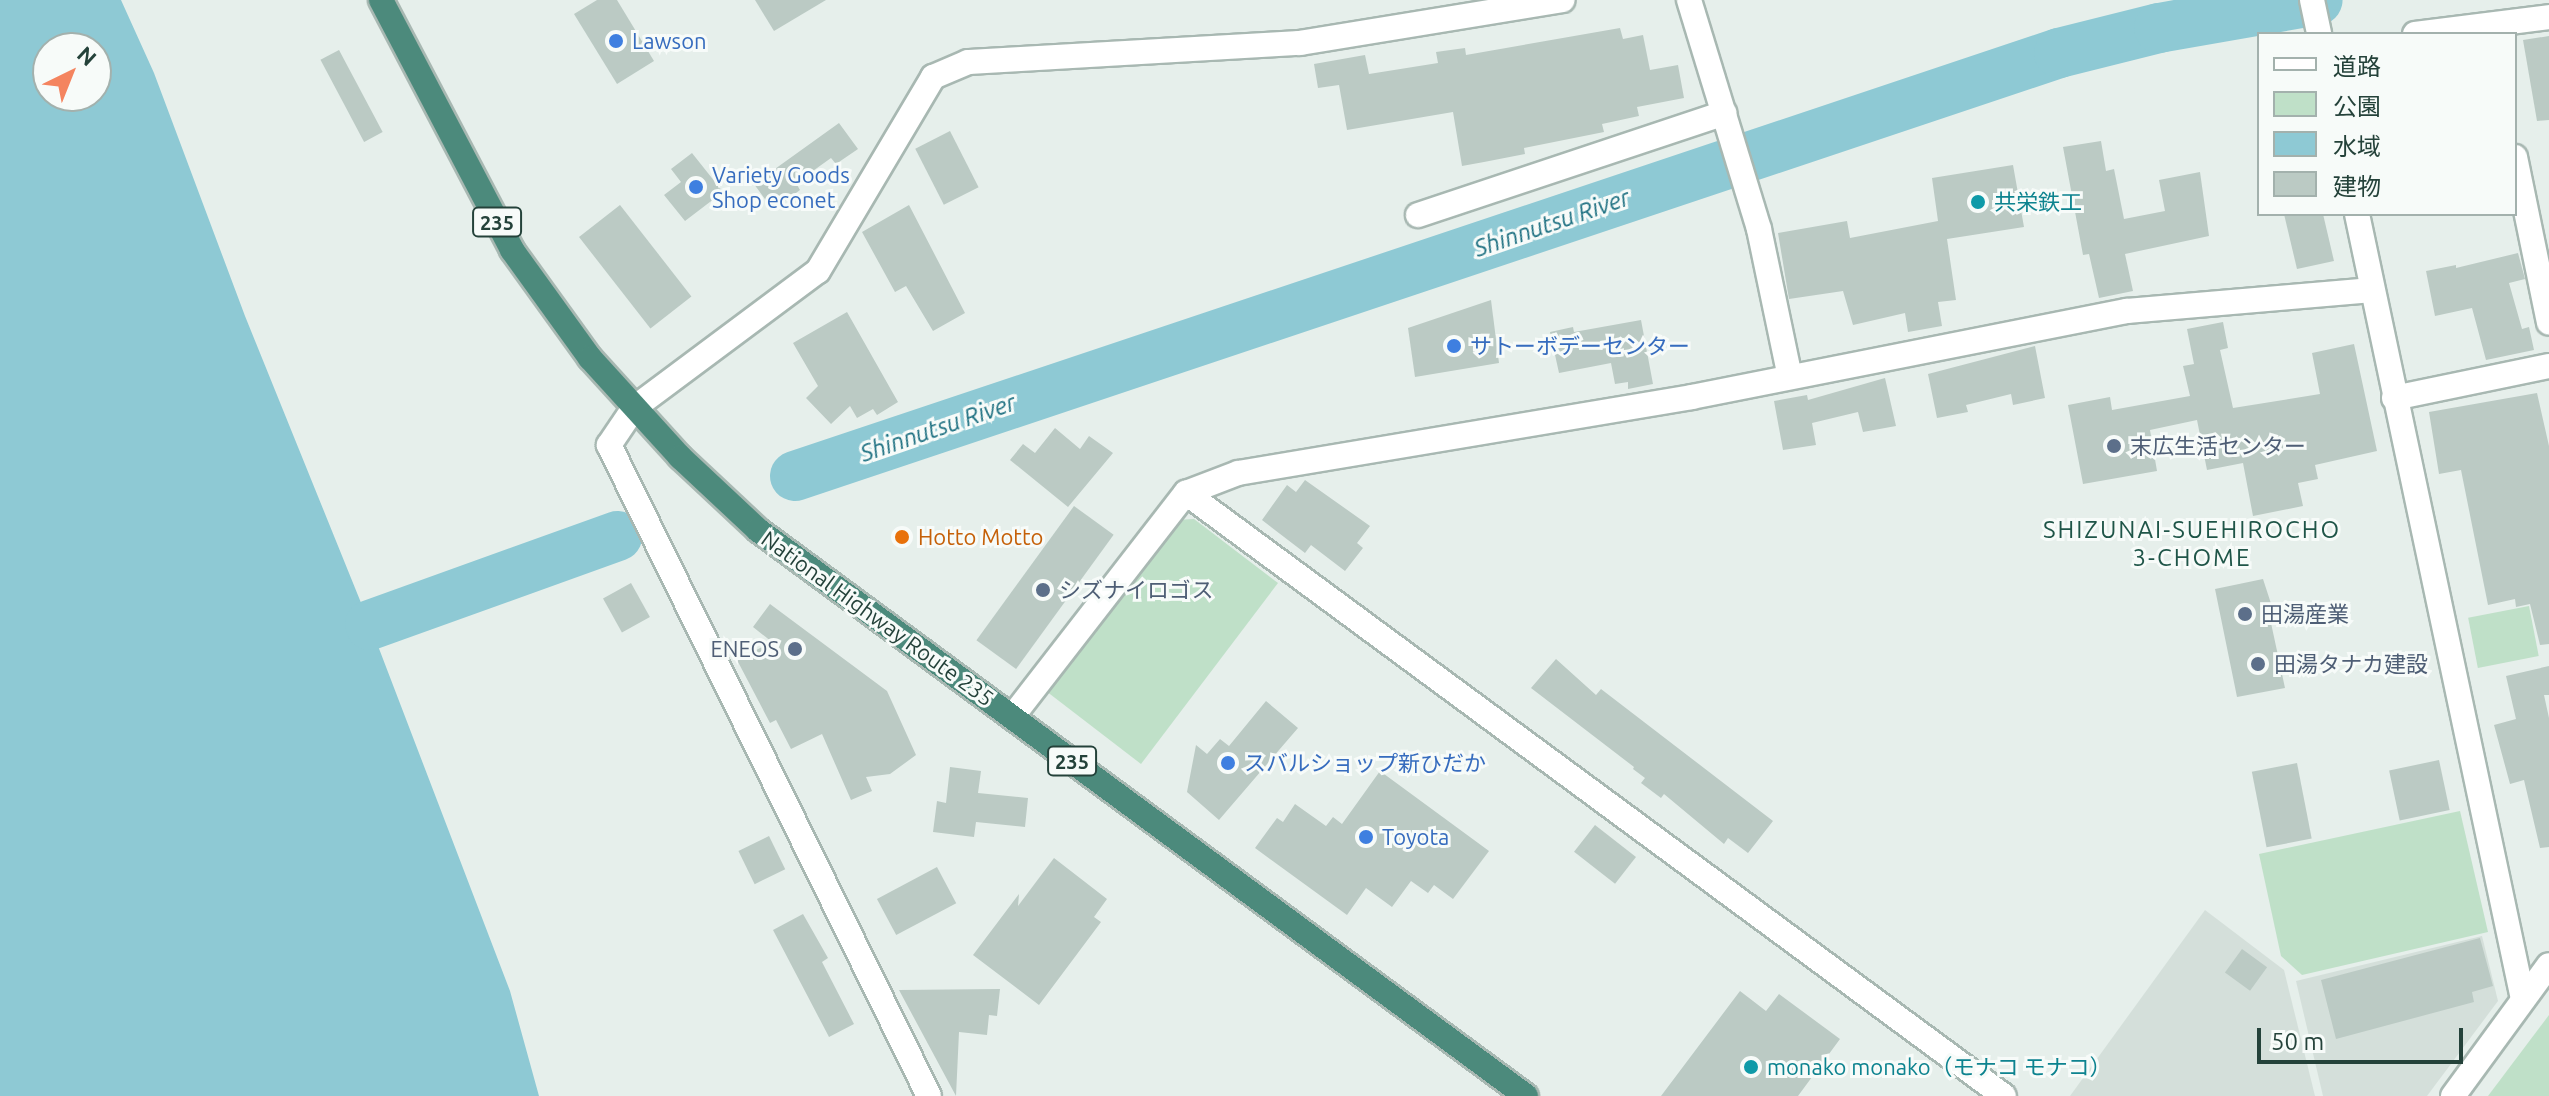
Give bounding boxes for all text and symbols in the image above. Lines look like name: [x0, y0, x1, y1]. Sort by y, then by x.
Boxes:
place label: Lawson: [632, 28, 707, 54]
north arrow: [32, 32, 112, 112]
marker: Lawson: [607, 32, 625, 50]
legend: [2257, 32, 2517, 216]
text: N: [73, 41, 102, 70]
text: 道路: [2333, 53, 2381, 80]
text: 公園: [2333, 93, 2381, 120]
text: 水域: [2333, 133, 2381, 160]
place label: Variety Goods Shop econet: [712, 161, 850, 212]
text: 建物: [2333, 173, 2381, 200]
marker: Variety Goods Shop econet: [687, 178, 705, 196]
water label: Shinnutsu River: [1470, 183, 1634, 263]
place label: 共栄鉄工: [1994, 189, 2082, 215]
marker: 共栄鉄工: [1969, 193, 1987, 211]
road number: 235: [471, 206, 523, 238]
place label: サトーボデーセンター: [1470, 333, 1690, 359]
marker: サトーボデーセンター: [1445, 337, 1463, 355]
water label: Shinnutsu River: [856, 388, 1020, 468]
place label: 末広生活センター: [2130, 433, 2306, 459]
marker: 末広生活センター: [2105, 437, 2123, 455]
district label: SHIZUNAI-SUEHIROCHO 3-CHOME: [2043, 516, 2341, 572]
place label: Hotto Motto: [918, 524, 1043, 550]
street label: National Highway Route 235: [757, 525, 999, 711]
marker: Hotto Motto: [893, 528, 911, 546]
place label: シズナイロゴス: [1059, 577, 1213, 603]
marker: シズナイロゴス: [1034, 581, 1052, 599]
place label: 田湯産業: [2261, 601, 2349, 627]
marker: 田湯産業: [2236, 605, 2254, 623]
place label: ENEOS: [710, 636, 779, 662]
marker: ENEOS: [786, 640, 804, 658]
place label: 田湯タナカ建設: [2274, 651, 2428, 677]
marker: 田湯タナカ建設: [2249, 655, 2267, 673]
road number: 235: [1046, 745, 1098, 777]
place label: スバルショップ新ひだか: [1244, 750, 1486, 776]
marker: スバルショップ新ひだか: [1219, 754, 1237, 772]
place label: Toyota: [1382, 824, 1449, 850]
marker: Toyota: [1357, 828, 1375, 846]
scale bar: [2261, 1012, 2467, 1062]
text: 50 m: [2271, 1028, 2324, 1055]
place label: monako monako（モナコ モナコ）: [1767, 1054, 2112, 1080]
marker: monako monako（モナコ モナコ）: [1742, 1058, 1760, 1076]

